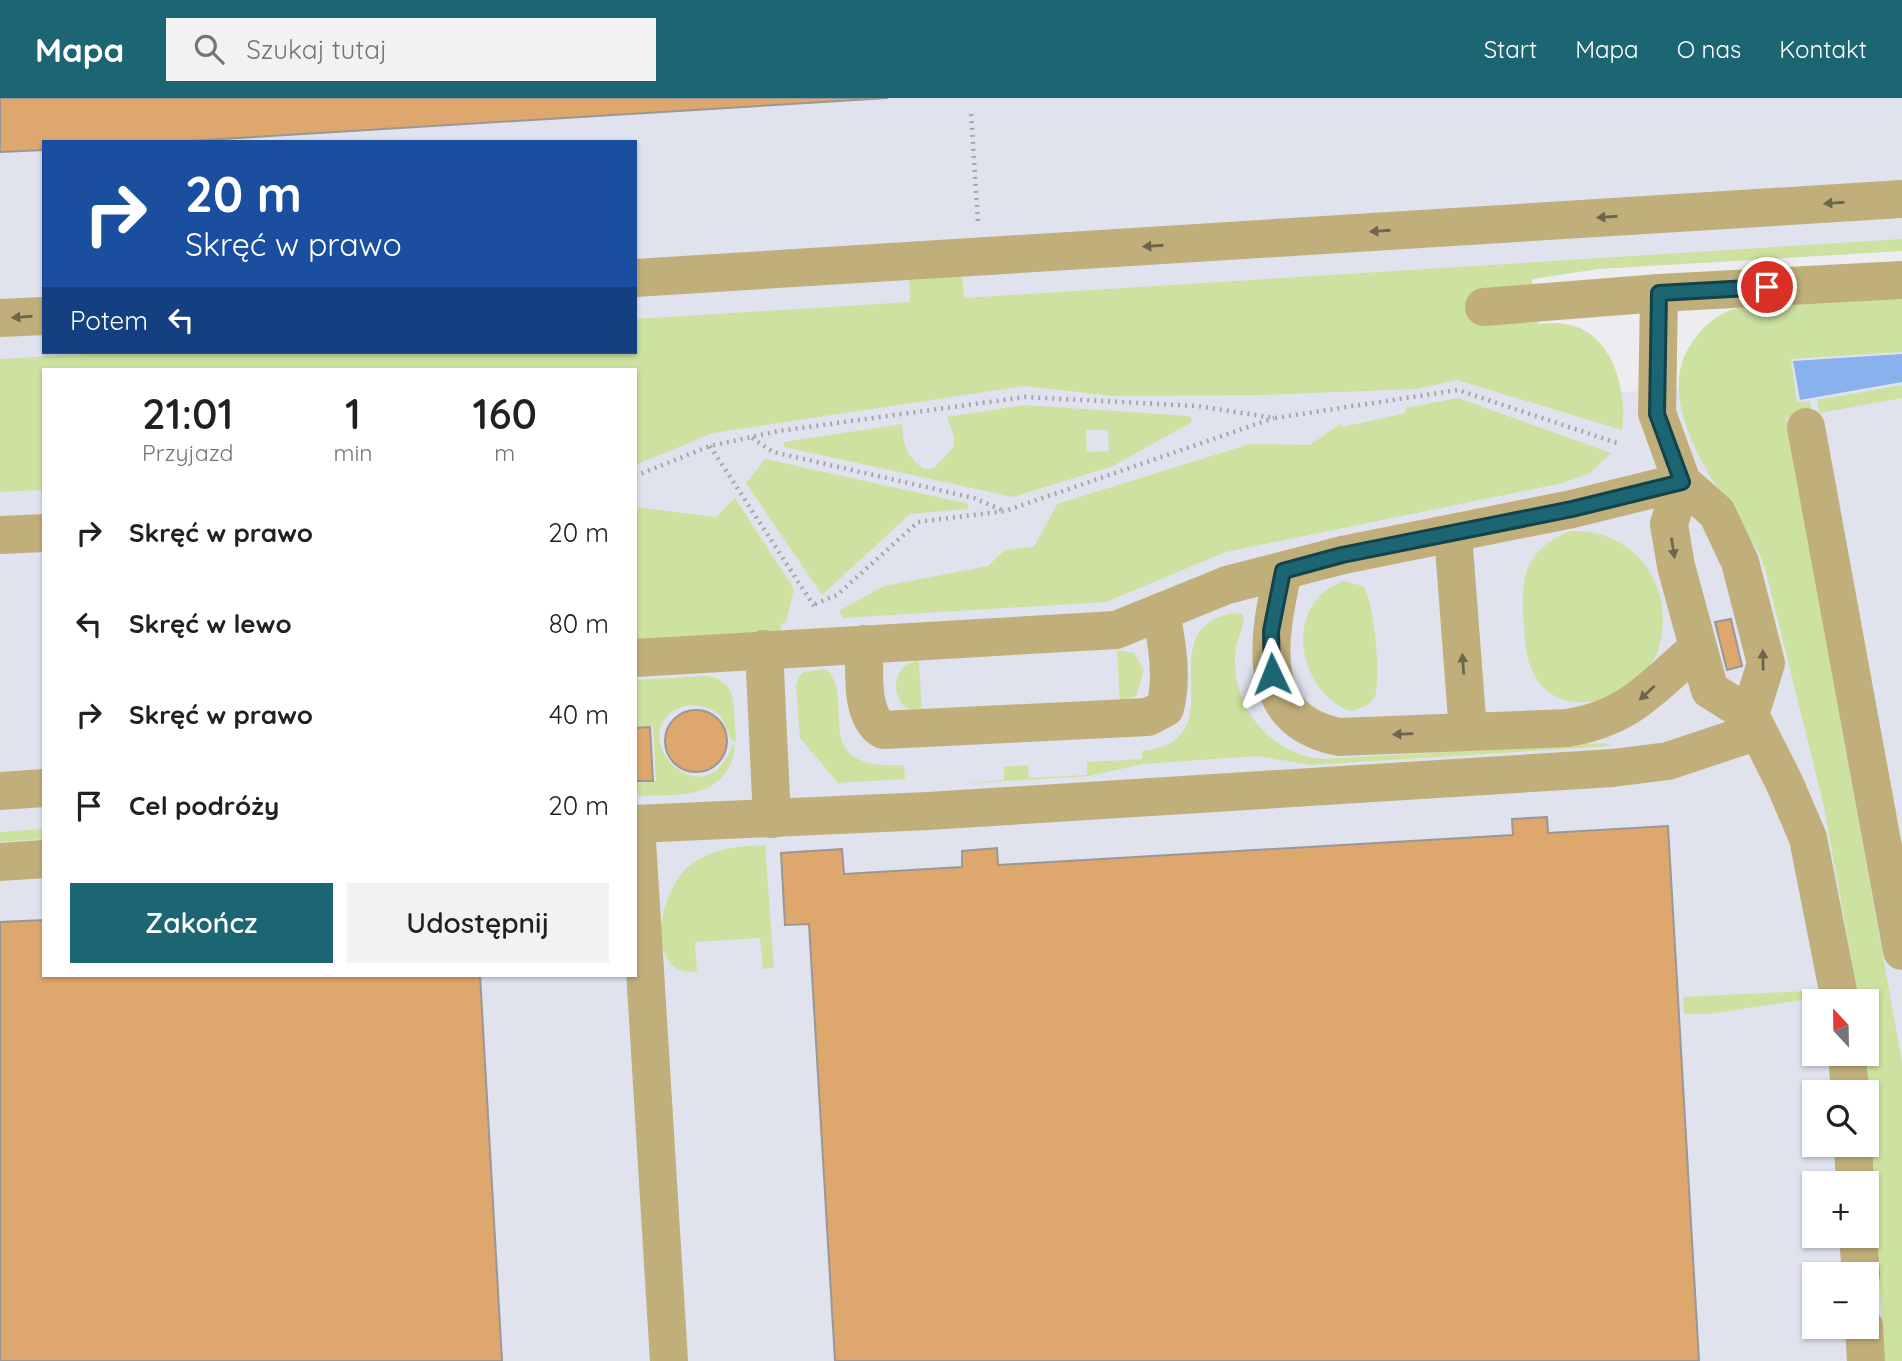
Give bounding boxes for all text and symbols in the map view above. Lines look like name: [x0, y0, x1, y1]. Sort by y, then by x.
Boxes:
search box: [166, 18, 656, 81]
text: Mapa: [35, 29, 124, 70]
icon: search: [190, 30, 228, 68]
text: Szukaj tutaj: [246, 33, 387, 66]
text: Start: [1484, 34, 1537, 64]
text: Mapa: [1575, 34, 1639, 64]
text: O nas: [1677, 34, 1741, 64]
text: Kontakt: [1779, 34, 1867, 64]
text: 20 m: [185, 163, 302, 224]
icon: right: [70, 168, 161, 259]
one-way arrow: [1823, 198, 1845, 209]
one-way arrow: [1596, 212, 1618, 223]
text: Skręć w prawo: [185, 224, 402, 264]
one-way arrow: [1369, 226, 1391, 237]
one-way arrow: [1141, 240, 1163, 251]
pin: [1737, 257, 1797, 317]
icon: arrive: [1748, 268, 1786, 306]
icon: left: [162, 301, 200, 339]
text: Potem: [70, 304, 148, 337]
one-way arrow: [11, 312, 33, 323]
text: 21:01: [142, 387, 234, 440]
text: 1: [345, 387, 361, 440]
text: 160: [472, 387, 537, 440]
text: Przyjazd: [142, 438, 233, 467]
text: min: [333, 438, 373, 467]
text: m: [494, 438, 515, 467]
icon: right: [70, 514, 108, 552]
text: Skręć w prawo: [129, 516, 313, 549]
text: 20 m: [548, 516, 609, 549]
one-way arrow: [1668, 537, 1679, 559]
icon: left: [70, 605, 108, 643]
text: Skręć w lewo: [129, 607, 292, 640]
text: 80 m: [549, 607, 609, 640]
position arrow: [1235, 637, 1309, 711]
one-way arrow: [1758, 649, 1769, 671]
one-way arrow: [1457, 653, 1468, 675]
one-way arrow: [1639, 684, 1656, 700]
icon: right: [70, 696, 108, 734]
text: Skręć w prawo: [129, 698, 313, 731]
text: 40 m: [549, 698, 609, 731]
one-way arrow: [1392, 729, 1414, 740]
icon: arrive: [70, 787, 108, 825]
text: Cel podróży: [129, 789, 279, 822]
text: 20 m: [548, 789, 609, 822]
button: Zakończ: [70, 883, 333, 963]
button: Udostępnij: [347, 883, 609, 963]
north arrow: [1802, 989, 1880, 1066]
map controls: [1802, 989, 1879, 1339]
button: search: [1802, 1080, 1879, 1157]
button: +: [1802, 1171, 1879, 1248]
button: −: [1802, 1262, 1879, 1339]

